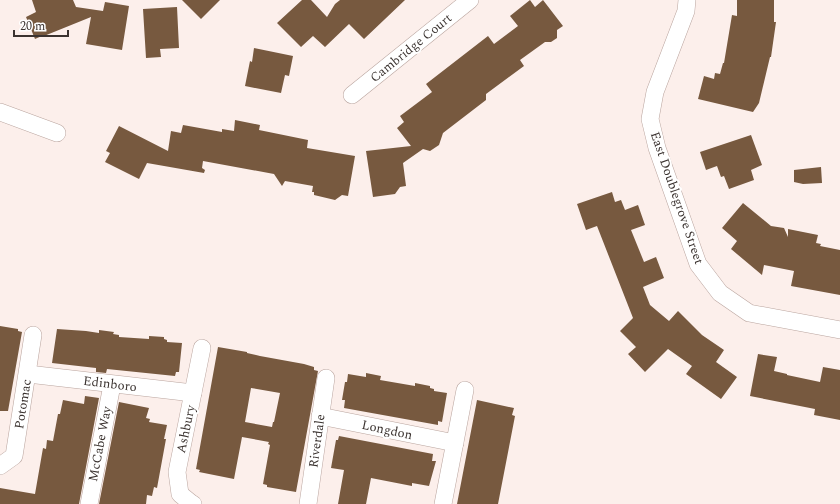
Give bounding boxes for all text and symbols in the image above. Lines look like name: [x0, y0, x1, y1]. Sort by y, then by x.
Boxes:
street label: Cambridge Court: [366, 8, 457, 87]
scale bar: [14, 12, 68, 38]
text: 20 m: [20, 17, 45, 36]
street label: East Doublegrove Street: [645, 129, 709, 267]
street label: Edinboro: [82, 371, 138, 397]
street label: Potomac: [9, 378, 37, 430]
street label: Ashbury: [171, 402, 201, 455]
street label: McCabe Way: [83, 404, 117, 483]
street label: Riverdale: [303, 413, 331, 469]
street label: Longdon: [360, 415, 415, 445]

